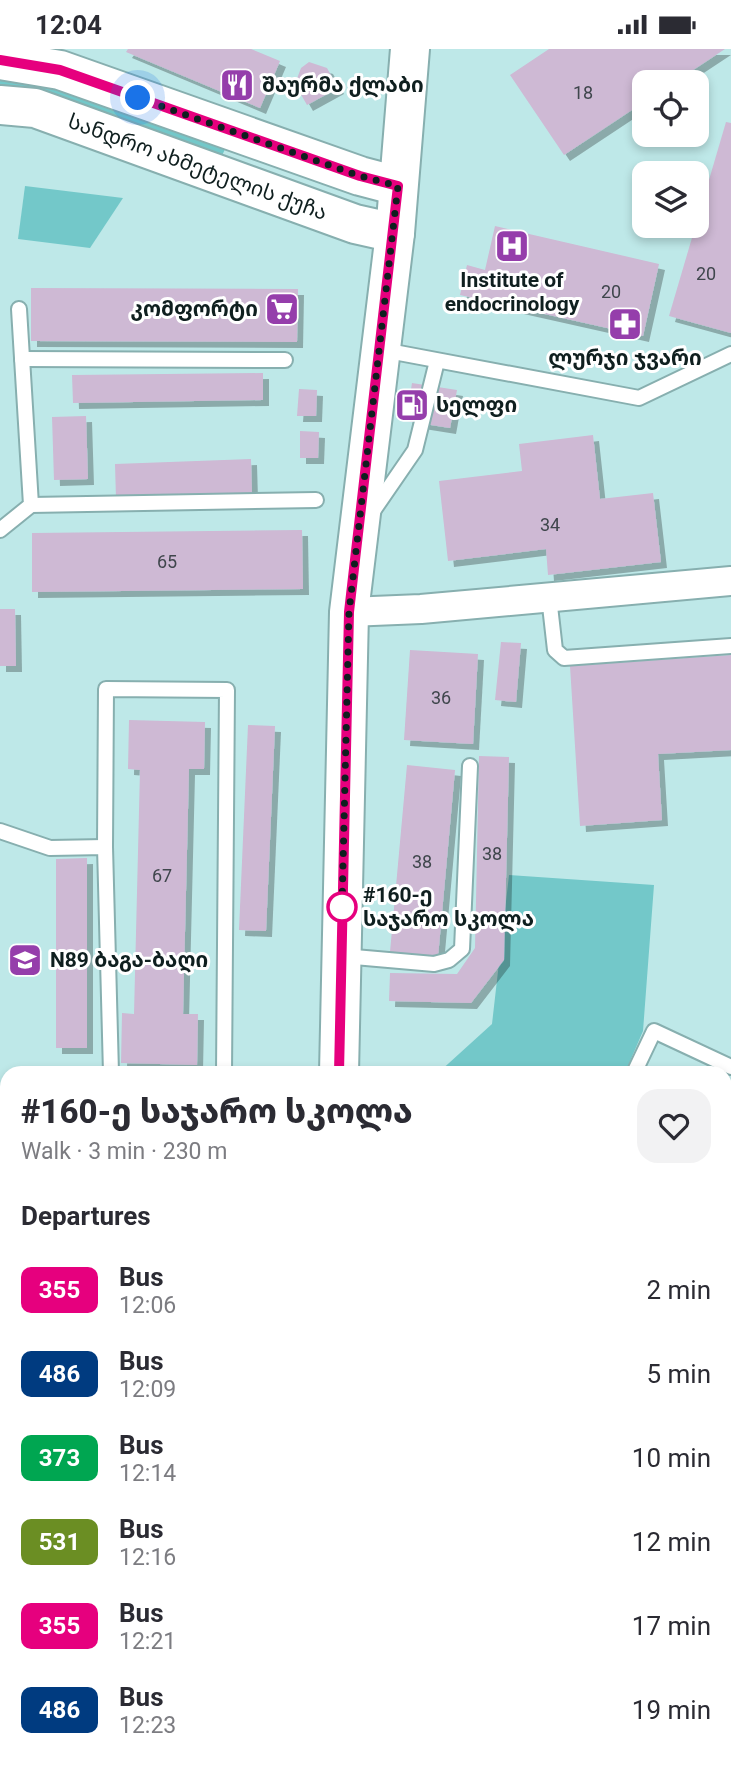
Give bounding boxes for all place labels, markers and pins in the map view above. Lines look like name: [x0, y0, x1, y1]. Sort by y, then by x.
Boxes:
restaurant icon: შაურმა ქლაბი: [218, 66, 256, 104]
place label: შაურმა ქლაბი: [262, 73, 424, 98]
hospital icon: Institute of endocrinology: [493, 227, 531, 265]
place label: Institute of endocrinology: [445, 268, 580, 316]
supermarket icon: კომფორტი: [263, 290, 301, 328]
place label: კომფორტი: [130, 297, 258, 321]
pharmacy icon: ლურჯი ჯვარი: [606, 305, 644, 343]
place label: ლურჯი ჯვარი: [548, 346, 702, 371]
fuel station icon: სელფი: [393, 386, 431, 424]
place label: სელფი: [436, 393, 517, 418]
place label: #160-ე საჯარო სკოლა: [363, 883, 534, 932]
marker: #160-ე საჯარო სკოლა: [327, 892, 357, 922]
school or university icon: N89 ბაგა-ბაღი: [6, 941, 44, 979]
place label: N89 ბაგა-ბაღი: [50, 948, 208, 973]

